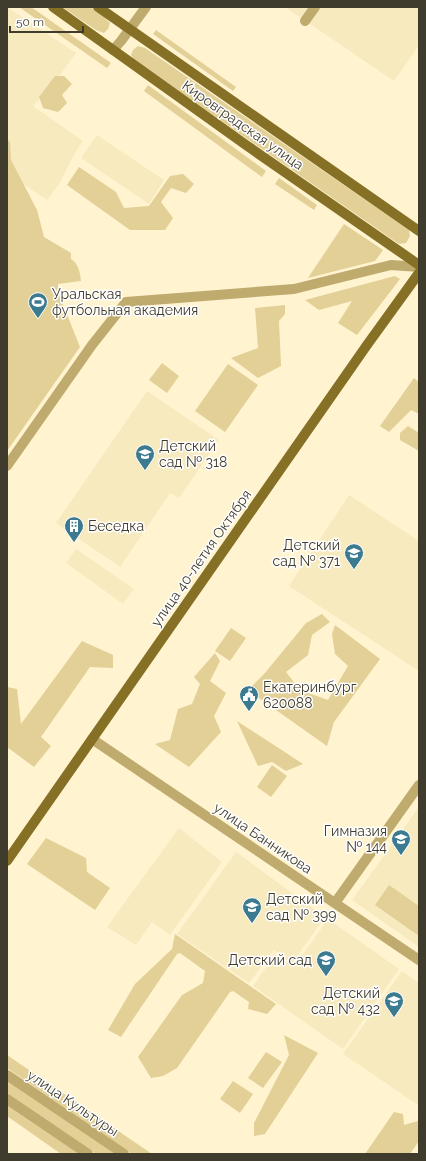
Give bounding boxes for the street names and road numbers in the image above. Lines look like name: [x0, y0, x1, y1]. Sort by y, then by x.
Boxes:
street label: Кировградская улица: [179, 77, 307, 173]
street label: улица 40-летия Октября: [148, 487, 254, 629]
street label: улица Банникова: [211, 799, 315, 877]
street label: улица Культуры: [24, 1067, 122, 1139]

